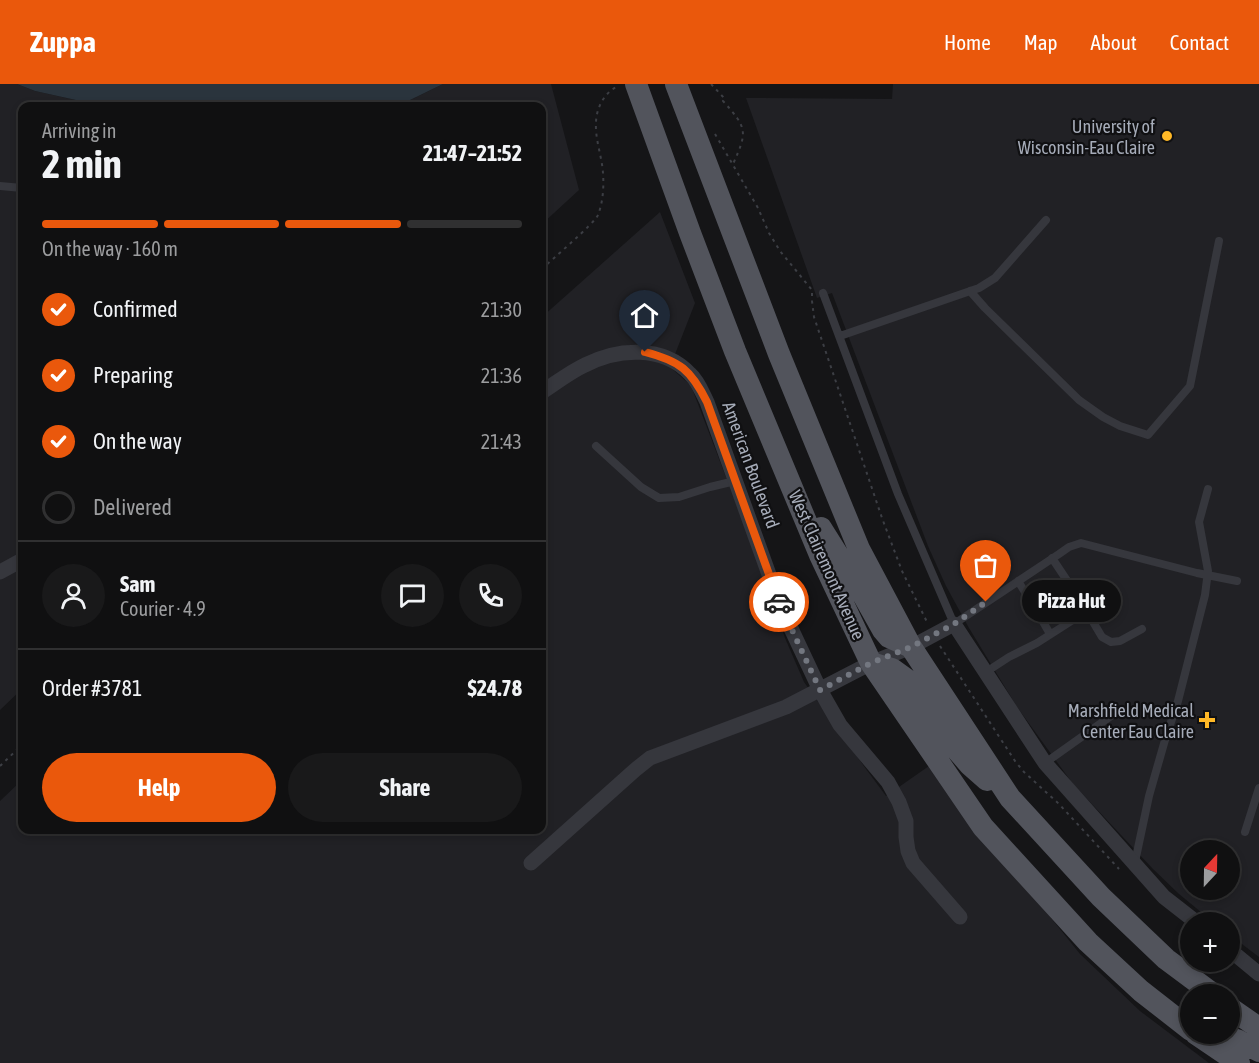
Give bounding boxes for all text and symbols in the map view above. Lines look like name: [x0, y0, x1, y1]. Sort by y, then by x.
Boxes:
text: Zuppa: [30, 26, 96, 58]
text: Home: [944, 30, 991, 54]
text: Map: [1024, 30, 1058, 54]
text: About: [1091, 30, 1137, 54]
text: Contact: [1170, 30, 1229, 54]
place label: University of Wisconsin-Eau Claire: [1018, 116, 1155, 158]
text: Arriving in: [42, 119, 116, 142]
marker: University of Wisconsin-Eau Claire: [1160, 129, 1174, 143]
text: 21:47–21:52: [423, 140, 522, 166]
text: 2 min: [42, 142, 122, 186]
text: On the way · 160 m: [42, 237, 178, 260]
pin: [619, 290, 670, 352]
icon: check: [42, 293, 75, 326]
text: Confirmed: [93, 296, 178, 322]
text: 21:30: [481, 298, 522, 321]
icon: home: [628, 299, 661, 332]
icon: check: [42, 359, 75, 392]
text: Preparing: [93, 362, 173, 388]
text: 21:36: [481, 364, 522, 387]
street label: American Boulevard: [718, 399, 784, 531]
icon: check: [42, 425, 75, 458]
text: On the way: [93, 428, 182, 454]
text: 21:43: [481, 430, 522, 453]
street label: West Clairemont Avenue: [785, 487, 869, 643]
text: Delivered: [93, 494, 172, 520]
pin: [960, 540, 1011, 602]
icon: bag: [969, 549, 1002, 582]
button: person: [42, 564, 105, 627]
button: chat: [381, 564, 444, 627]
button: phone: [459, 564, 522, 627]
text: Sam: [120, 571, 155, 597]
courier: [749, 572, 809, 632]
callout: Pizza Hut: [1022, 581, 1121, 623]
icon: car: [763, 586, 796, 619]
text: Pizza Hut: [1038, 589, 1105, 612]
text: Courier · 4.9: [120, 597, 206, 620]
text: Order #3781: [42, 675, 142, 701]
text: $24.78: [467, 675, 522, 701]
place label: Marshfield Medical Center Eau Claire: [1068, 700, 1194, 742]
marker: Marshfield Medical Center Eau Claire: [1198, 711, 1216, 729]
button: Help: [42, 753, 276, 822]
button: Share: [288, 753, 522, 822]
north arrow: [1180, 840, 1240, 900]
map controls: [1180, 840, 1240, 1044]
button: +: [1180, 912, 1240, 972]
button: −: [1180, 984, 1240, 1044]

